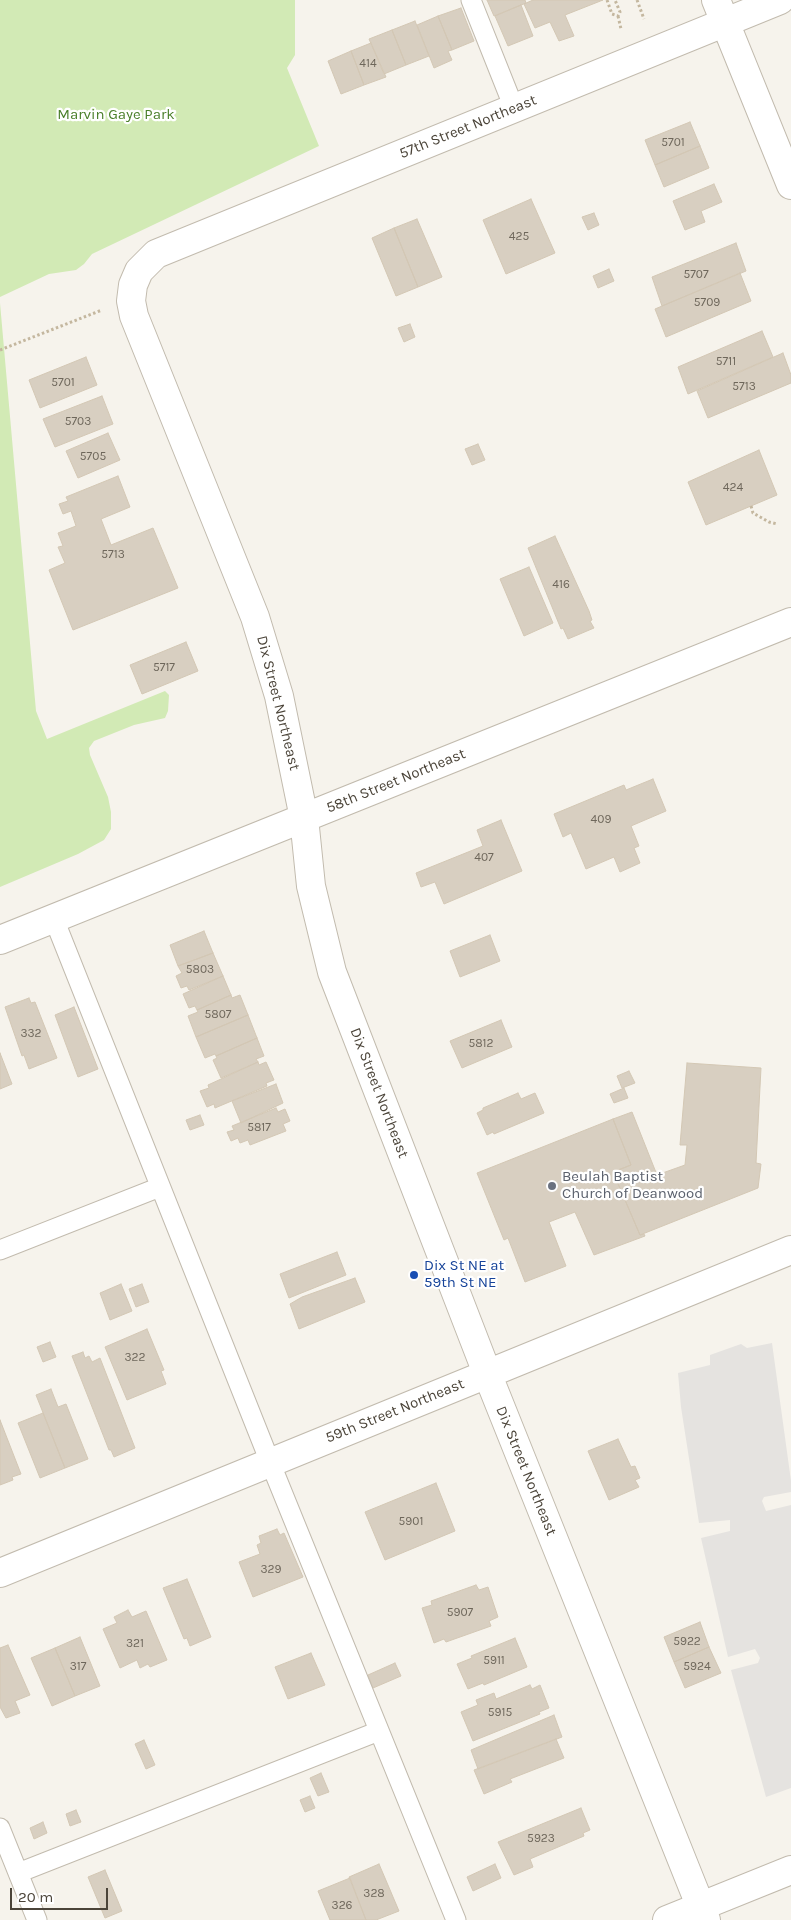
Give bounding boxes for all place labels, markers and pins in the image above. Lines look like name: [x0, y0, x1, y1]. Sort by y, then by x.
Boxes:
place label: Beulah Baptist Church of Deanwood: [562, 1168, 703, 1203]
marker: Beulah Baptist Church of Deanwood: [546, 1180, 558, 1192]
place label: Dix St NE at 59th St NE: [424, 1257, 504, 1292]
marker: Dix St NE at 59th St NE: [408, 1269, 420, 1281]

